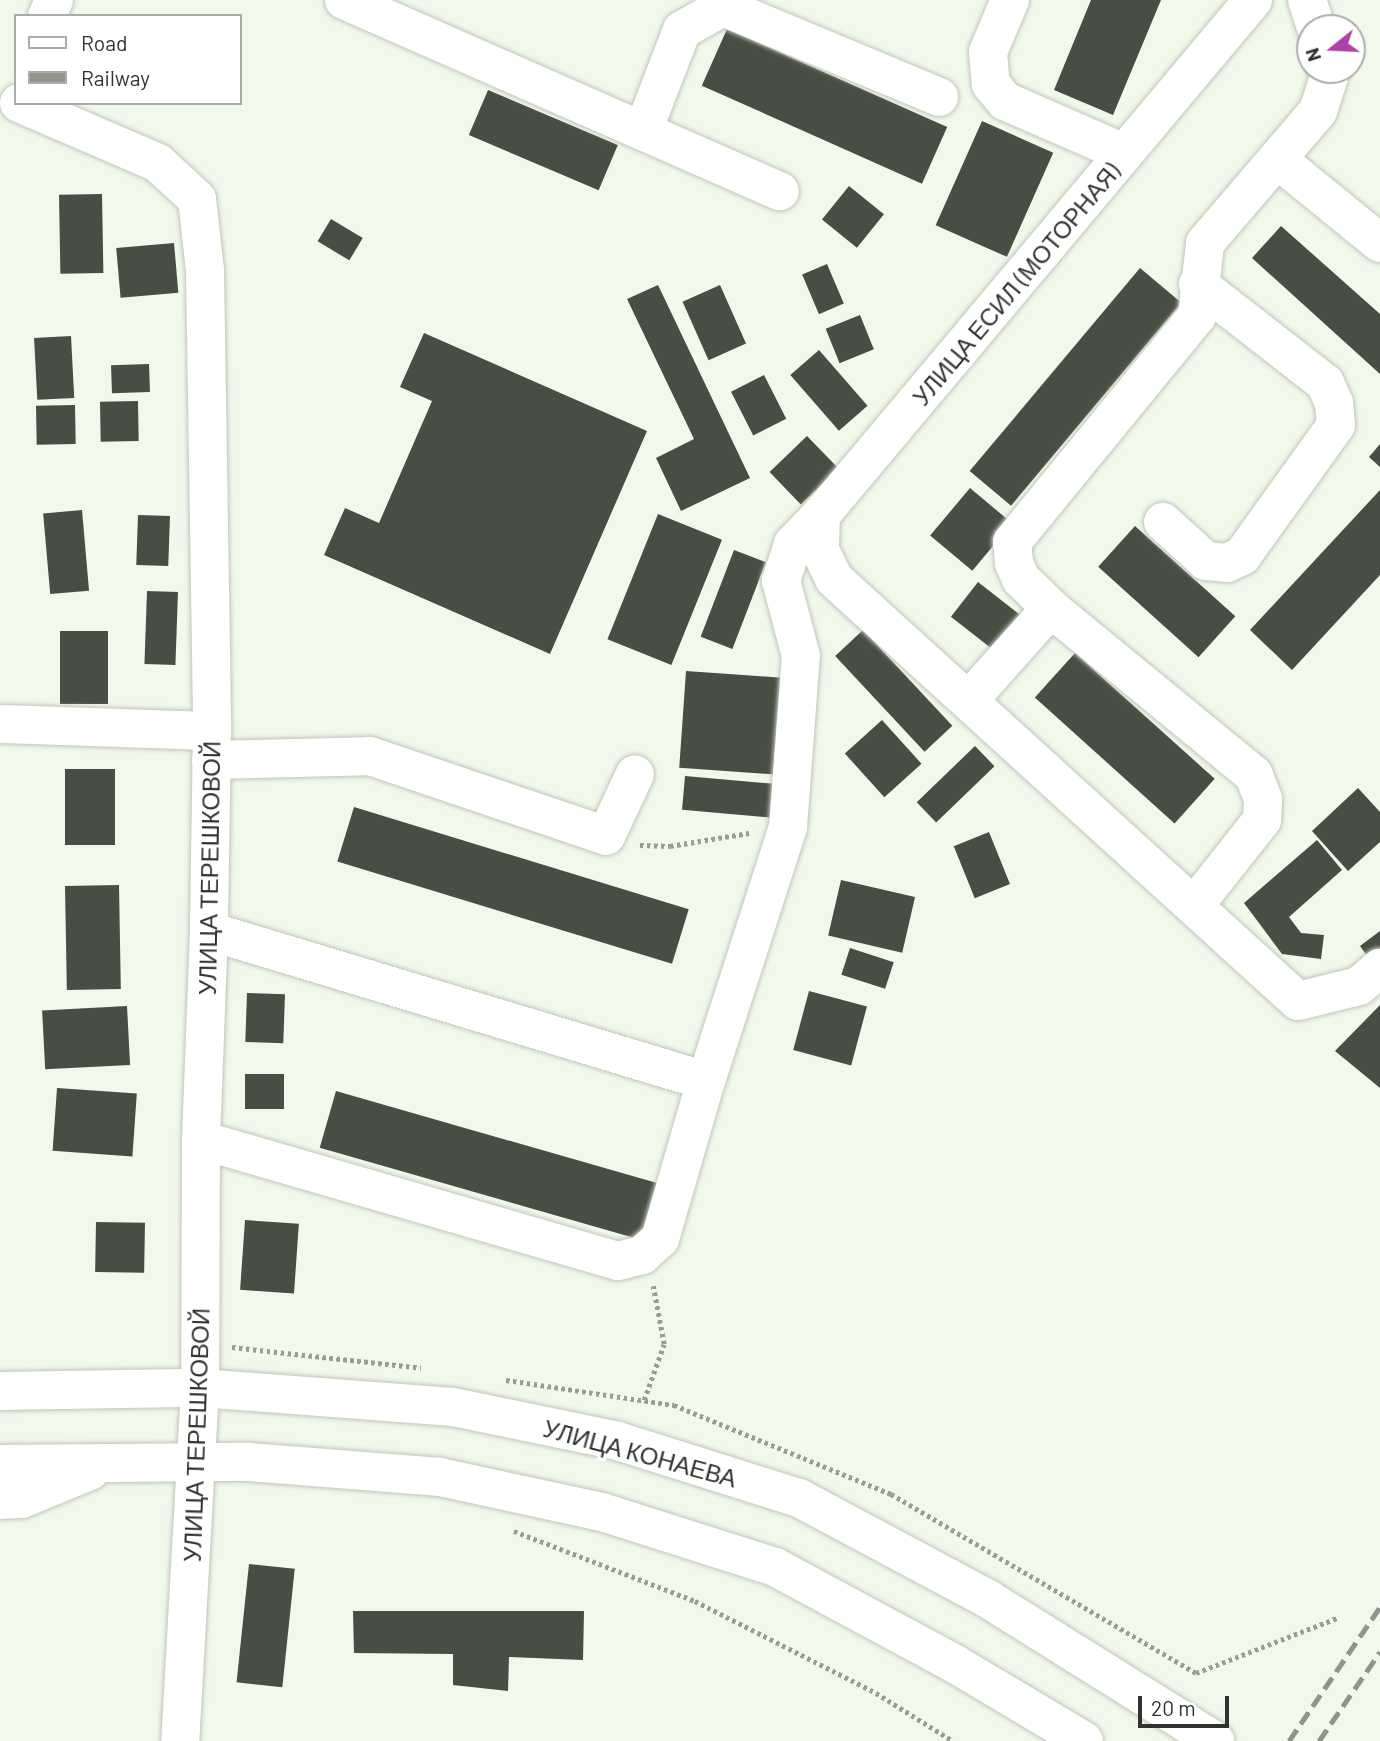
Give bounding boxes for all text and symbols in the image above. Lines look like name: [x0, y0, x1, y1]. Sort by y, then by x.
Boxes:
legend: [14, 14, 242, 105]
north arrow: [1296, 14, 1366, 84]
text: Road: [81, 30, 127, 55]
text: N: [1300, 45, 1325, 65]
text: Railway: [81, 65, 150, 90]
street label: УЛИЦА ЕСИЛ (МОТОРНАЯ): [906, 157, 1126, 411]
street label: УЛИЦА ТЕРЕШКОВОЙ: [192, 741, 226, 995]
street label: УЛИЦА ТЕРЕШКОВОЙ: [177, 1307, 215, 1563]
street label: УЛИЦА КОНАЕВА: [540, 1413, 740, 1493]
scale bar: [1142, 1682, 1233, 1726]
text: 20 m: [1151, 1695, 1196, 1720]

